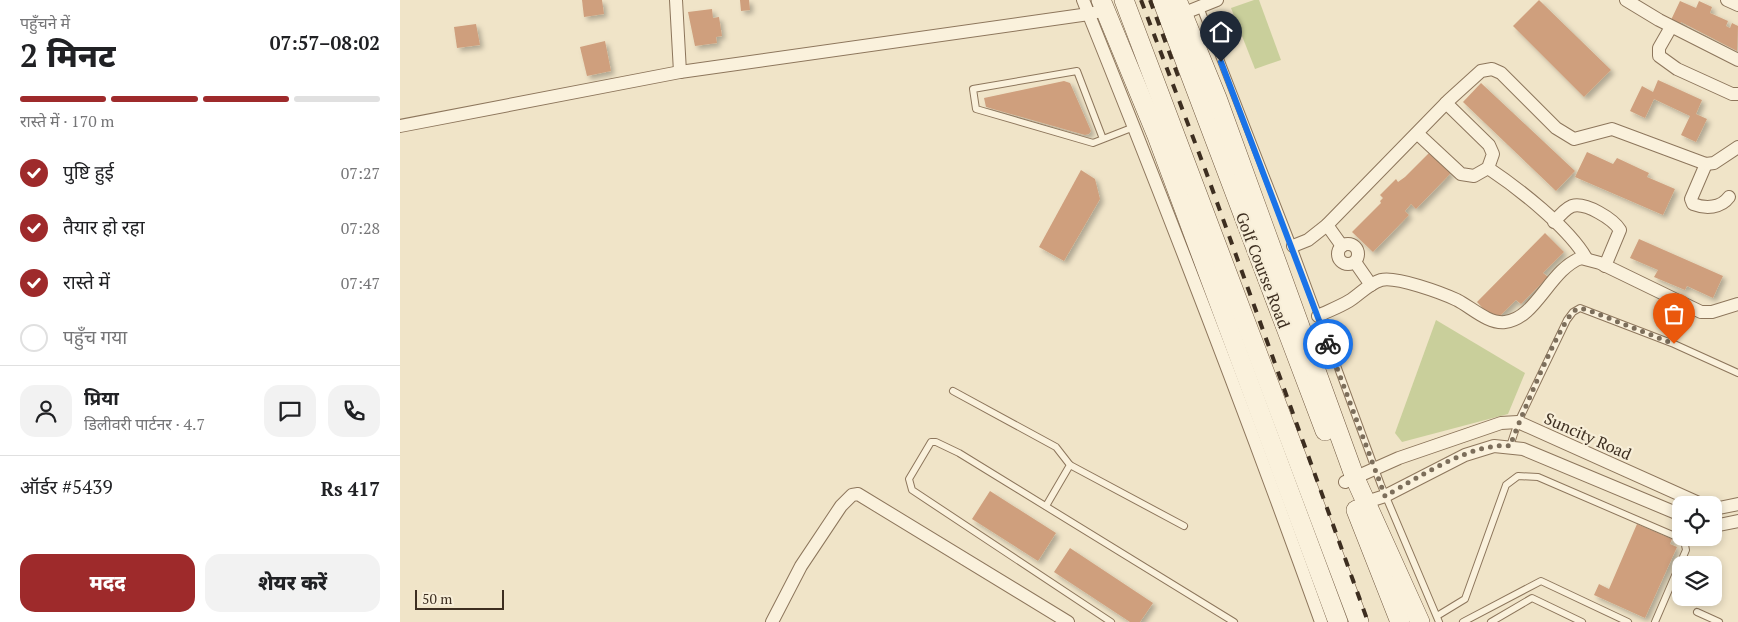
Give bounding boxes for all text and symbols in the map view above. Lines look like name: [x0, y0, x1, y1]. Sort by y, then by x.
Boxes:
pin: [1200, 11, 1242, 62]
text: पहुँचने में: [20, 12, 70, 34]
icon: home: [1207, 18, 1235, 46]
text: 07:57–08:02: [270, 30, 380, 55]
text: 2 मिनट: [20, 34, 116, 76]
text: रास्ते में · 170 m: [20, 110, 114, 132]
icon: check: [20, 159, 48, 187]
text: पुष्टि हुई: [63, 159, 114, 184]
text: 07:27: [341, 162, 380, 184]
street label: Golf Course Road: [1231, 209, 1295, 331]
icon: check: [20, 214, 48, 242]
text: तैयार हो रहा: [63, 214, 145, 239]
text: 07:28: [341, 217, 380, 239]
icon: check: [20, 269, 48, 297]
text: रास्ते में: [63, 269, 110, 294]
text: 07:47: [341, 272, 380, 294]
pin: [1653, 293, 1695, 344]
icon: bag: [1660, 300, 1688, 328]
courier: [1303, 319, 1353, 369]
text: पहुँच गया: [63, 324, 127, 349]
icon: bike: [1314, 330, 1342, 358]
button: person: [20, 385, 72, 437]
text: प्रिया: [84, 385, 119, 410]
button: chat: [264, 385, 316, 437]
button: phone: [328, 385, 380, 437]
street label: Suncity Road: [1541, 407, 1635, 465]
text: डिलीवरी पार्टनर · 4.7: [84, 413, 205, 435]
text: ऑर्डर #5439: [20, 474, 113, 499]
text: Rs 417: [321, 476, 380, 501]
map controls: [1672, 496, 1722, 606]
button: locate: [1672, 496, 1722, 546]
button: मदद: [20, 554, 195, 612]
button: शेयर करें: [205, 554, 380, 612]
button: layers: [1672, 556, 1722, 606]
scale bar: [415, 587, 504, 610]
text: 50 m: [422, 589, 452, 608]

